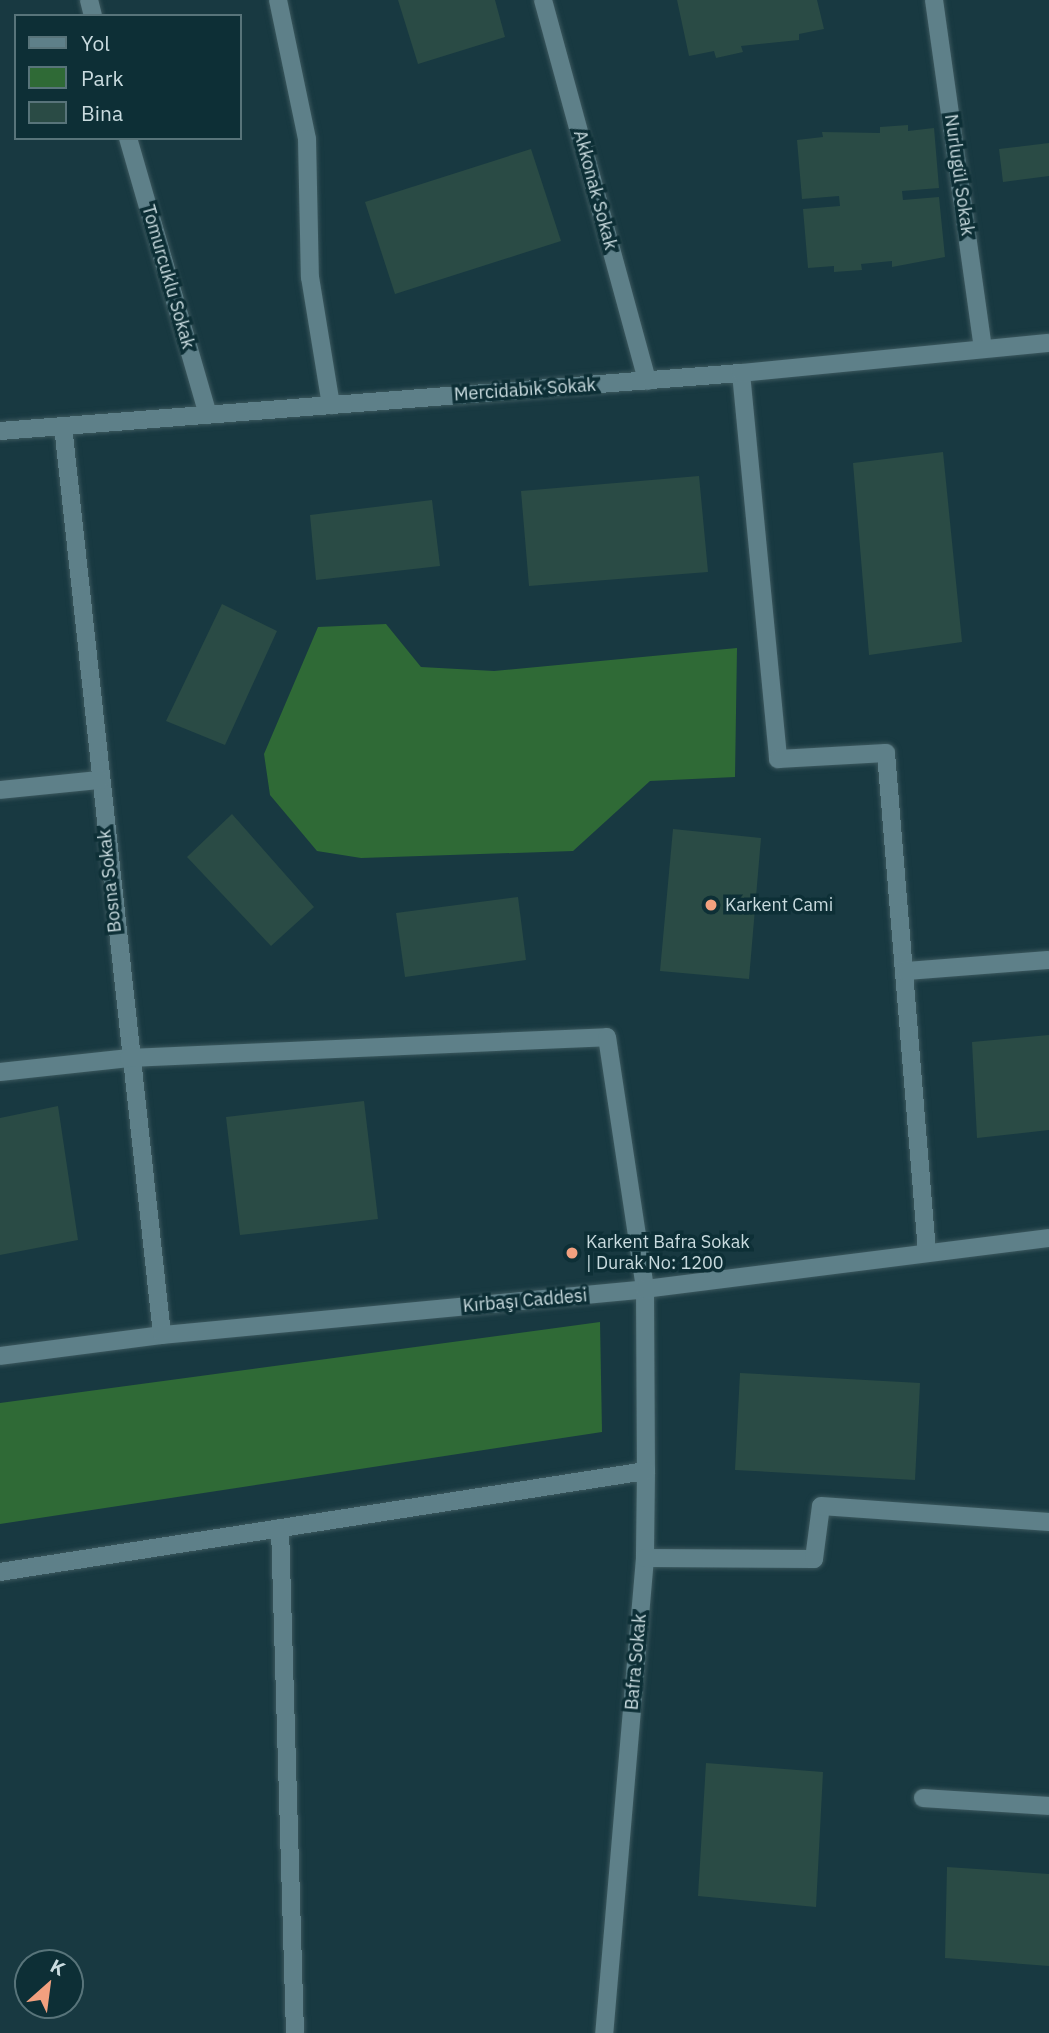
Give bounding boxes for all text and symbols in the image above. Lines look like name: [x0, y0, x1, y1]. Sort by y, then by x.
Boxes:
legend: [14, 14, 242, 140]
text: Yol: [81, 29, 110, 57]
text: Park: [81, 64, 124, 92]
text: Bina: [81, 99, 123, 127]
street label: Nurlugül Sokak: [940, 113, 978, 237]
street label: Akkonak Sokak: [569, 128, 621, 252]
street label: Tomurcuklu Sokak: [137, 202, 199, 352]
street label: Mercidabık Sokak: [453, 374, 597, 406]
street label: Bosna Sokak: [94, 828, 126, 934]
place label: Karkent Cami: [725, 894, 833, 916]
marker: Karkent Cami: [703, 897, 719, 913]
place label: Karkent Bafra Sokak | Durak No: 1200: [586, 1232, 750, 1274]
marker: Karkent Bafra Sokak | Durak No: 1200: [564, 1245, 580, 1261]
street label: Kırbaşı Caddesi: [462, 1285, 588, 1317]
street label: Bafra Sokak: [621, 1613, 651, 1711]
north arrow: [14, 1949, 84, 2019]
text: K: [46, 1954, 69, 1981]

